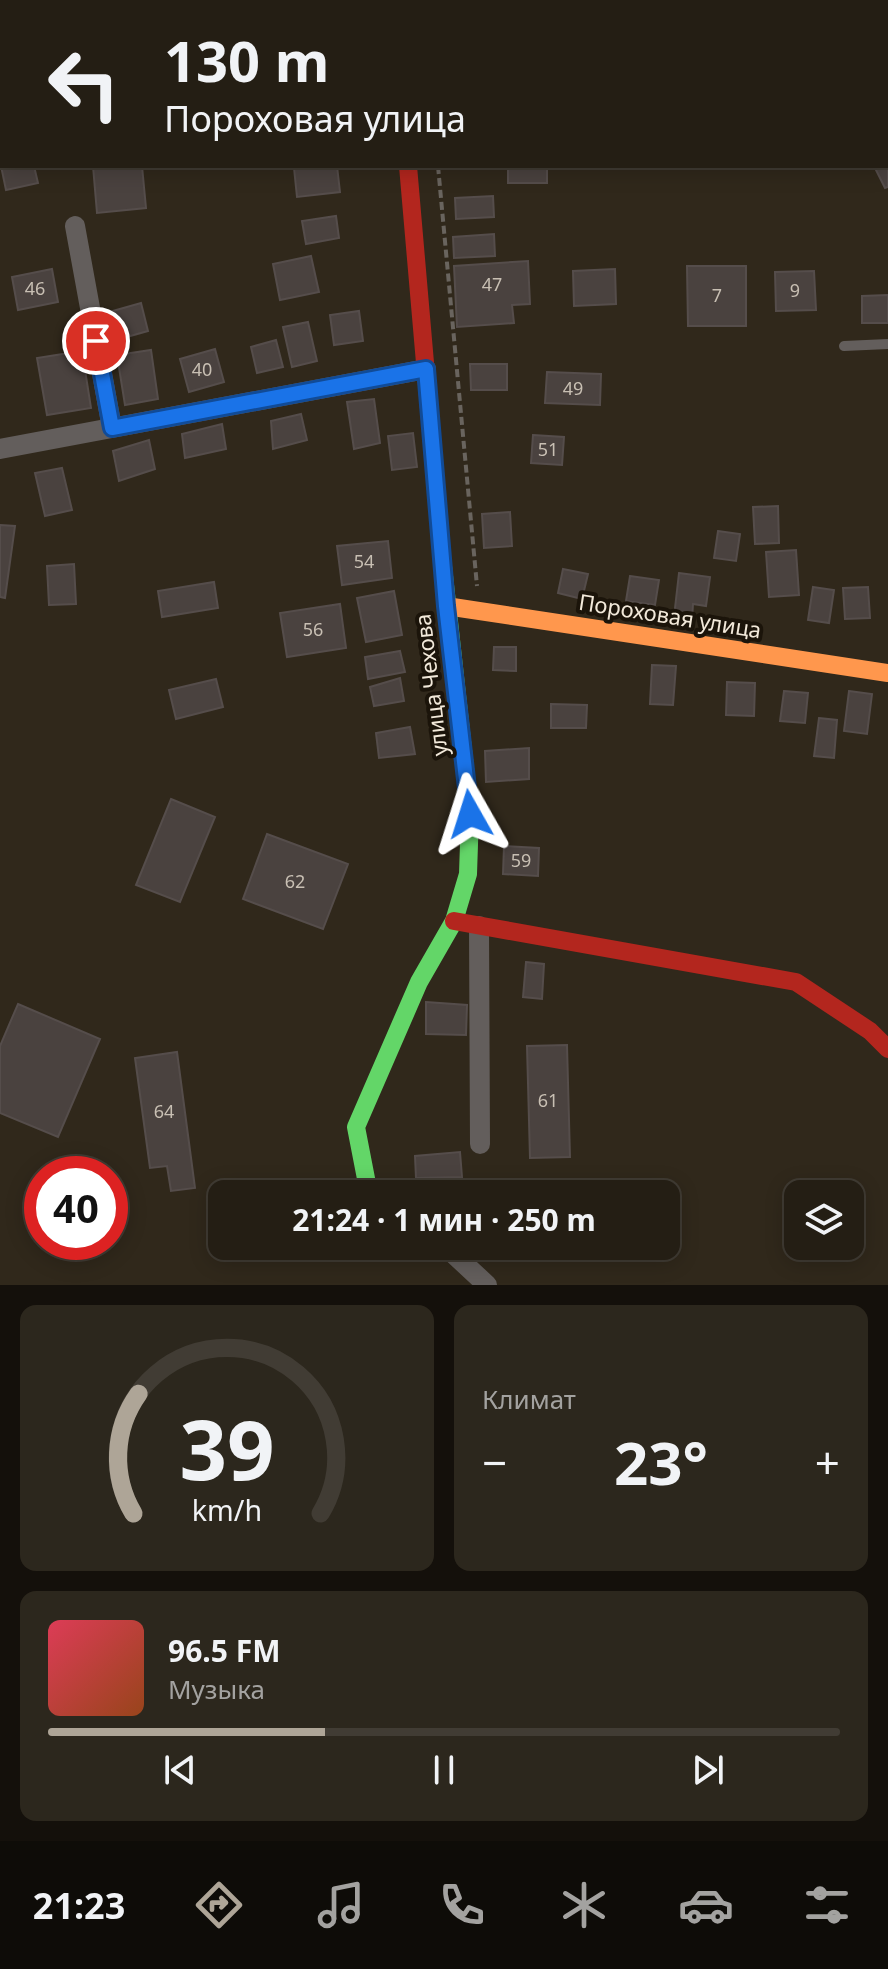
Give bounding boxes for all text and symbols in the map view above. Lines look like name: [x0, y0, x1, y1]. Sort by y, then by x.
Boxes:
text: 130 m: [164, 22, 329, 98]
icon: left: [32, 32, 136, 136]
text: Пороховая улица: [164, 94, 466, 143]
house number: 47: [482, 272, 502, 296]
house number: 46: [25, 276, 45, 300]
house number: 9: [790, 278, 800, 302]
house number: 7: [712, 283, 722, 307]
pin: [62, 307, 130, 375]
icon: arrive: [74, 319, 118, 363]
house number: 40: [192, 357, 212, 381]
house number: 49: [563, 376, 583, 400]
house number: 51: [538, 437, 558, 461]
house number: 54: [354, 549, 374, 573]
street label: Пороховая улица: [577, 586, 764, 644]
street label: улица Чехова: [406, 612, 454, 758]
house number: 56: [303, 617, 323, 641]
position arrow: [428, 772, 512, 856]
house number: 59: [511, 848, 531, 872]
house number: 62: [285, 869, 305, 893]
house number: 61: [538, 1088, 558, 1112]
house number: 64: [154, 1099, 174, 1123]
speed limit sign: 40: [24, 1156, 128, 1260]
map controls: [784, 1180, 864, 1260]
button: layers: [784, 1180, 864, 1260]
text: 21:24 · 1 мин · 250 m: [292, 1199, 596, 1240]
text: Климат: [482, 1381, 576, 1417]
text: 39: [179, 1391, 275, 1504]
text: 23°: [614, 1421, 708, 1503]
text: −: [482, 1432, 507, 1492]
text: +: [815, 1432, 840, 1492]
text: km/h: [192, 1490, 262, 1529]
text: 96.5 FM: [168, 1630, 280, 1671]
text: Музыка: [168, 1671, 265, 1707]
icon: previous: [158, 1748, 202, 1792]
icon: pause: [422, 1748, 466, 1792]
icon: next: [686, 1748, 730, 1792]
icon: directions: [191, 1877, 247, 1933]
icon: music: [313, 1877, 369, 1933]
icon: phone: [434, 1877, 490, 1933]
icon: climate: [556, 1877, 612, 1933]
icon: car: [678, 1877, 734, 1933]
icon: filters: [799, 1877, 855, 1933]
text: 21:23: [33, 1881, 125, 1930]

